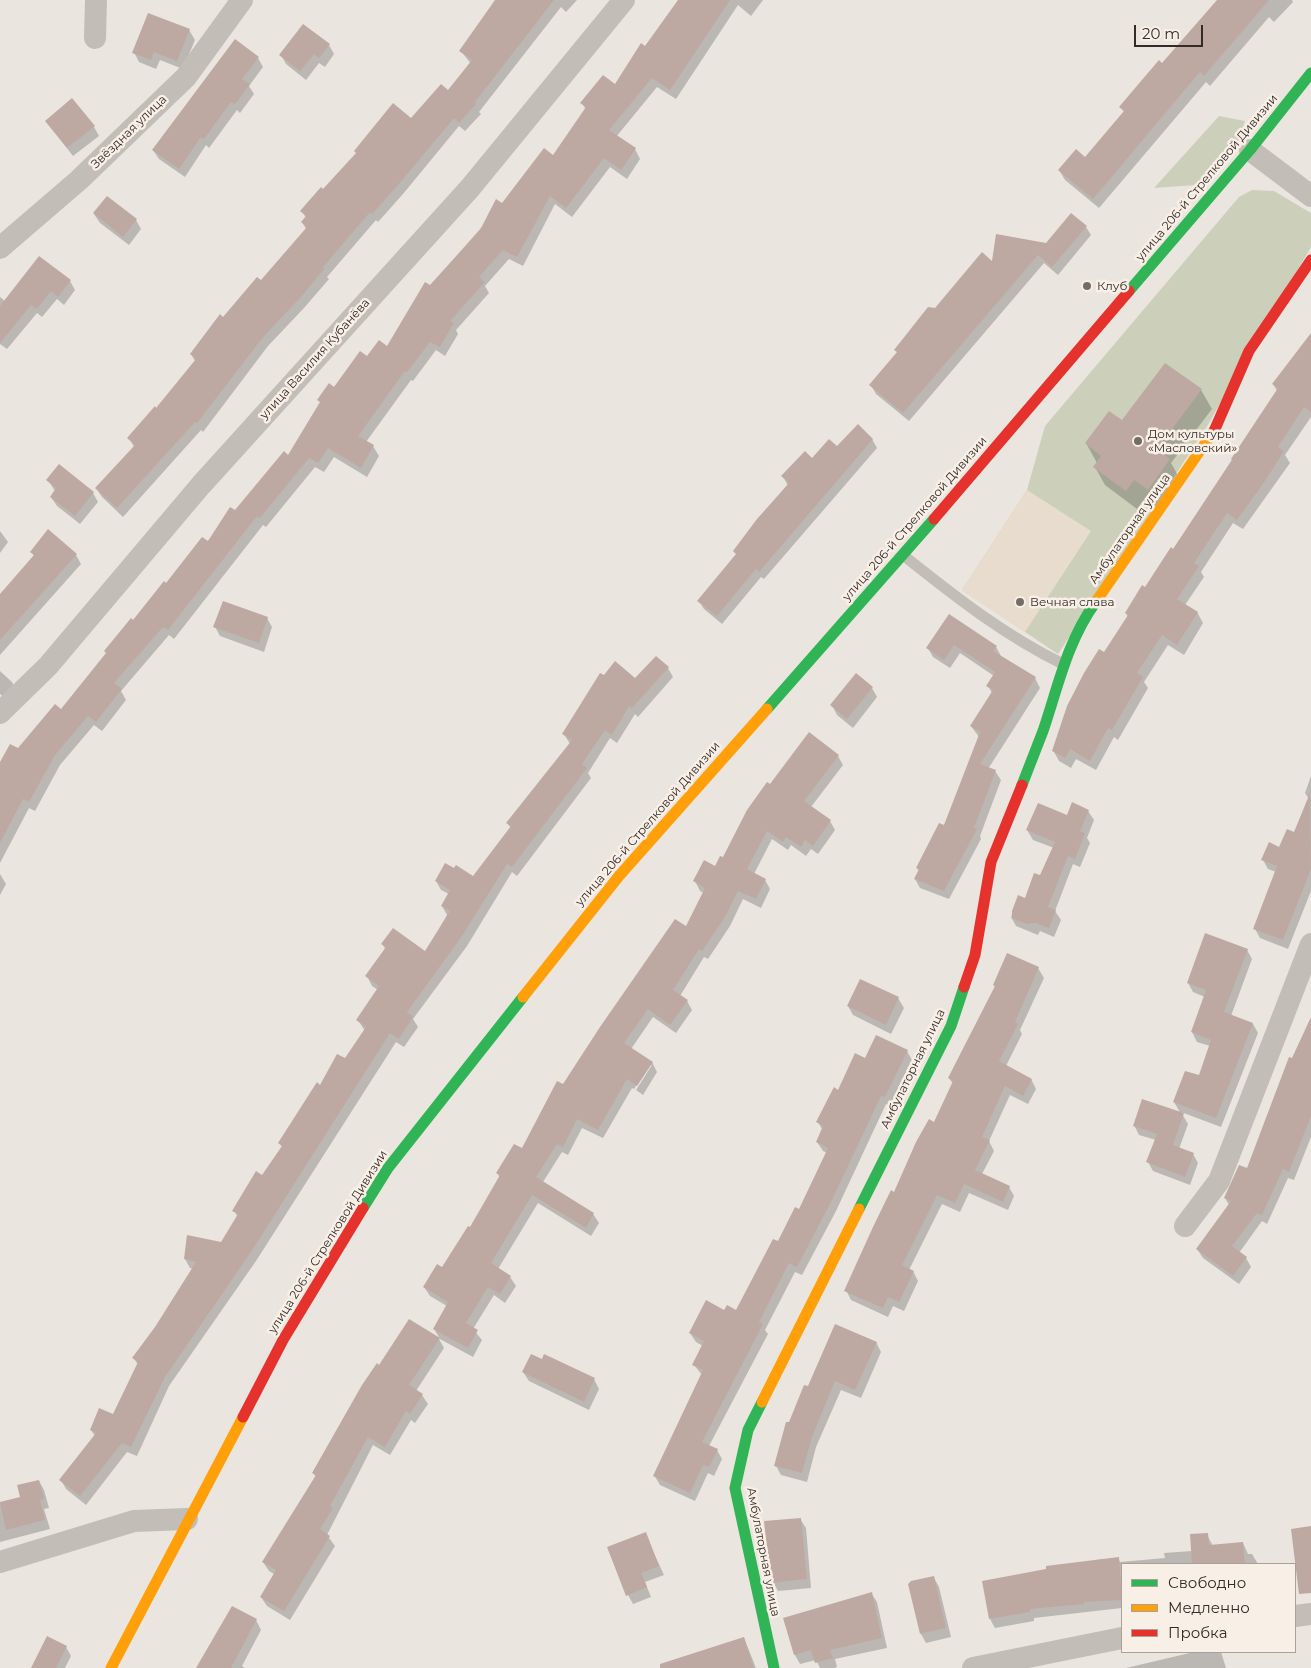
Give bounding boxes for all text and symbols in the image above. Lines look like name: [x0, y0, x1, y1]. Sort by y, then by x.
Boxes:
scale bar: [1136, 15, 1205, 47]
text: 20 m: [1142, 24, 1180, 43]
street label: Звёздная улица: [88, 92, 170, 172]
street label: улица 206-й Стрелковой Дивизии: [1133, 92, 1281, 264]
place label: Клуб: [1097, 279, 1127, 293]
marker: Клуб: [1081, 280, 1093, 292]
street label: улица Василия Кубанёва: [257, 296, 373, 422]
place label: Дом культуры «Масловский»: [1148, 427, 1237, 455]
street label: улица 206-й Стрелковой Дивизии: [840, 434, 990, 604]
marker: Дом культуры «Масловский»: [1132, 435, 1144, 447]
street label: Амбулаторная улица: [1086, 471, 1174, 587]
place label: Вечная слава: [1030, 595, 1115, 609]
marker: Вечная слава: [1014, 596, 1026, 608]
street label: улица 206-й Стрелковой Дивизии: [573, 739, 723, 909]
street label: Амбулаторная улица: [878, 1007, 948, 1131]
street label: улица 206-й Стрелковой Дивизии: [265, 1148, 391, 1336]
street label: Амбулаторная улица: [743, 1486, 783, 1618]
legend: [1121, 1563, 1296, 1653]
text: Свободно: [1168, 1573, 1246, 1592]
text: Медленно: [1168, 1598, 1250, 1617]
text: Пробка: [1168, 1623, 1227, 1642]

